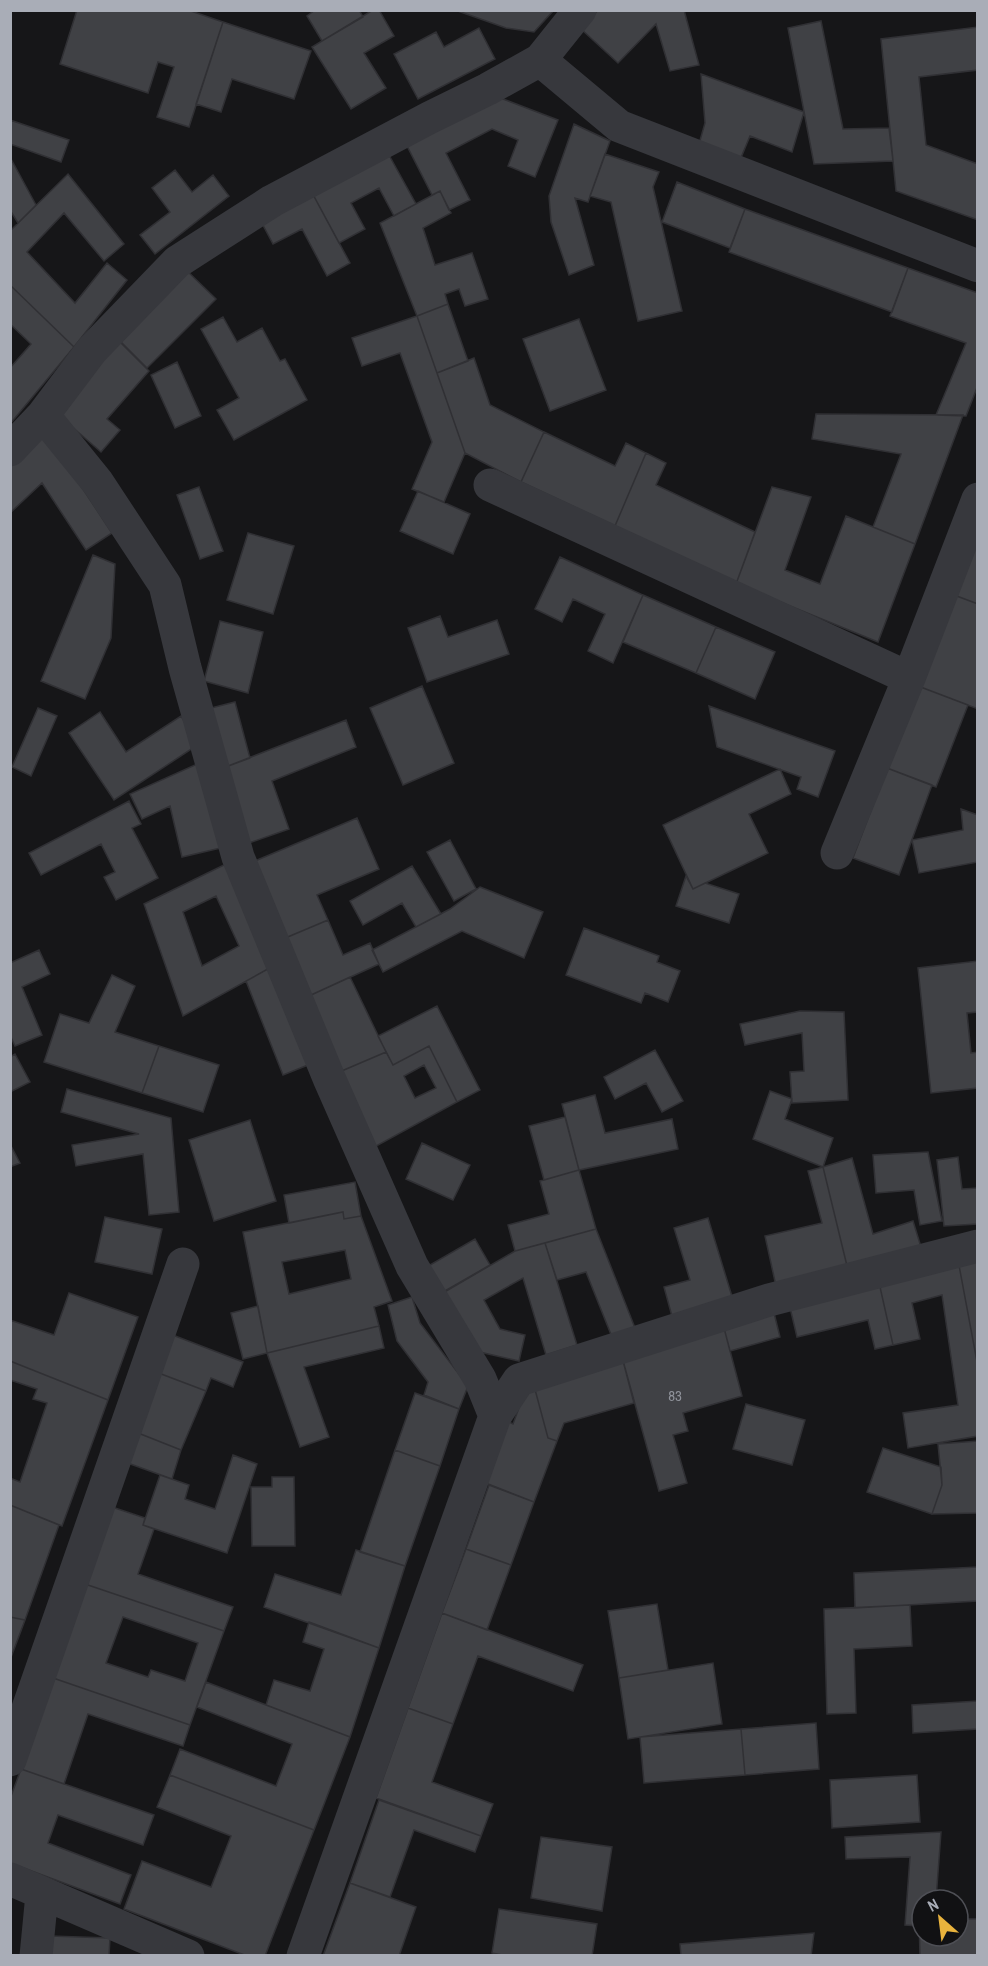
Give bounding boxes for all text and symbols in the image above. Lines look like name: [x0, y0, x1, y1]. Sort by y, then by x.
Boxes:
house number: 83: [668, 1385, 682, 1406]
north arrow: [910, 1888, 970, 1948]
text: N: [924, 1893, 942, 1917]

